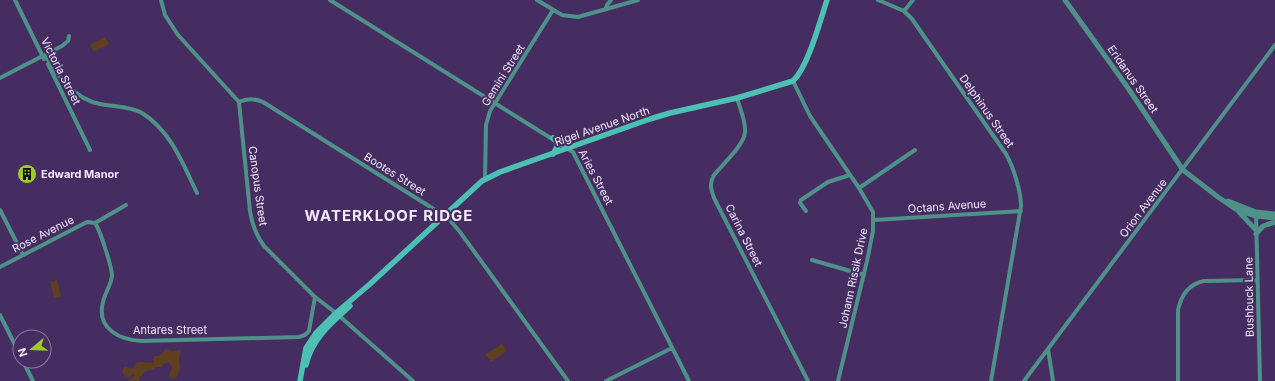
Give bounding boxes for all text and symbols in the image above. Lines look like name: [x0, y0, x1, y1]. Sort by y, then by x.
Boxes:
street label: Victoria Street: [38, 35, 84, 107]
street label: Gemini Street: [478, 41, 528, 108]
street label: Eridanus Street: [1104, 42, 1162, 116]
street label: Delphinus Street: [957, 72, 1018, 151]
street label: Rigel Avenue North: [553, 103, 651, 149]
street label: Canopus Street: [245, 145, 271, 227]
street label: Aries Street: [576, 147, 617, 208]
street label: Bootes Street: [362, 149, 429, 199]
building icon: Edward Manor: [16, 163, 38, 185]
place label: Edward Manor: [41, 167, 119, 181]
street label: Orion Avenue: [1116, 176, 1170, 240]
street label: Octans Avenue: [907, 196, 987, 216]
street label: Carina Street: [722, 202, 766, 269]
district label: WATERKLOOF RIDGE: [305, 206, 473, 225]
street label: Rose Avenue: [10, 212, 76, 256]
street label: Johann Rissik Drive: [836, 227, 870, 329]
street label: Bushbuck Lane: [1241, 257, 1257, 337]
street label: Antares Street: [133, 323, 208, 337]
north arrow: [12, 329, 52, 369]
text: N: [15, 346, 31, 359]

